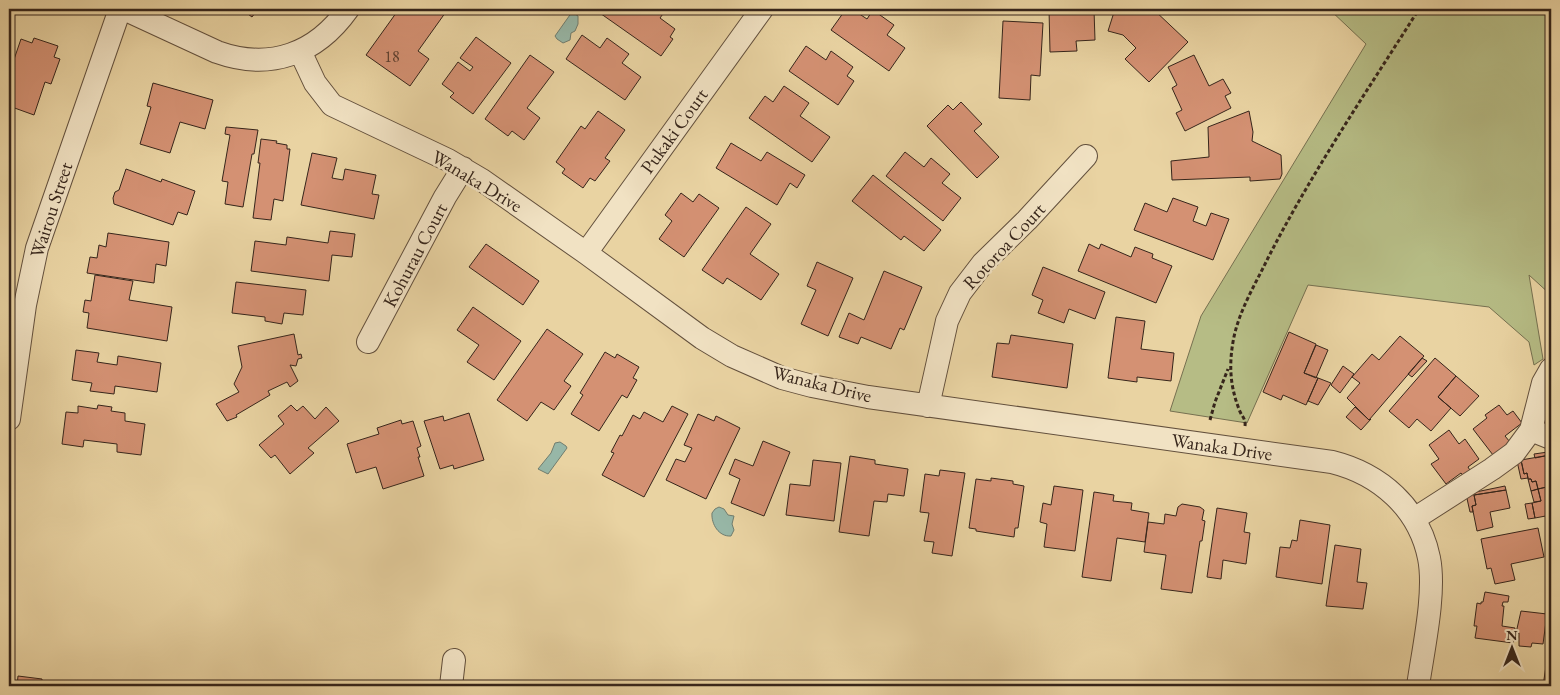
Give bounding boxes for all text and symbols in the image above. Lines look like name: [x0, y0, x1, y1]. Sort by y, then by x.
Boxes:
house number: 18: [384, 46, 400, 67]
street label: Pukaki Court: [635, 83, 713, 179]
street label: Wanaka Drive: [427, 144, 527, 218]
street label: Wairou Street: [24, 159, 78, 261]
street label: Rotoroa Court: [957, 197, 1051, 295]
street label: Kohurau Court: [377, 198, 453, 312]
street label: Wanaka Drive: [770, 360, 874, 408]
street label: Wanaka Drive: [1170, 428, 1274, 466]
north arrow: [1488, 622, 1538, 672]
text: N: [1506, 626, 1518, 644]

